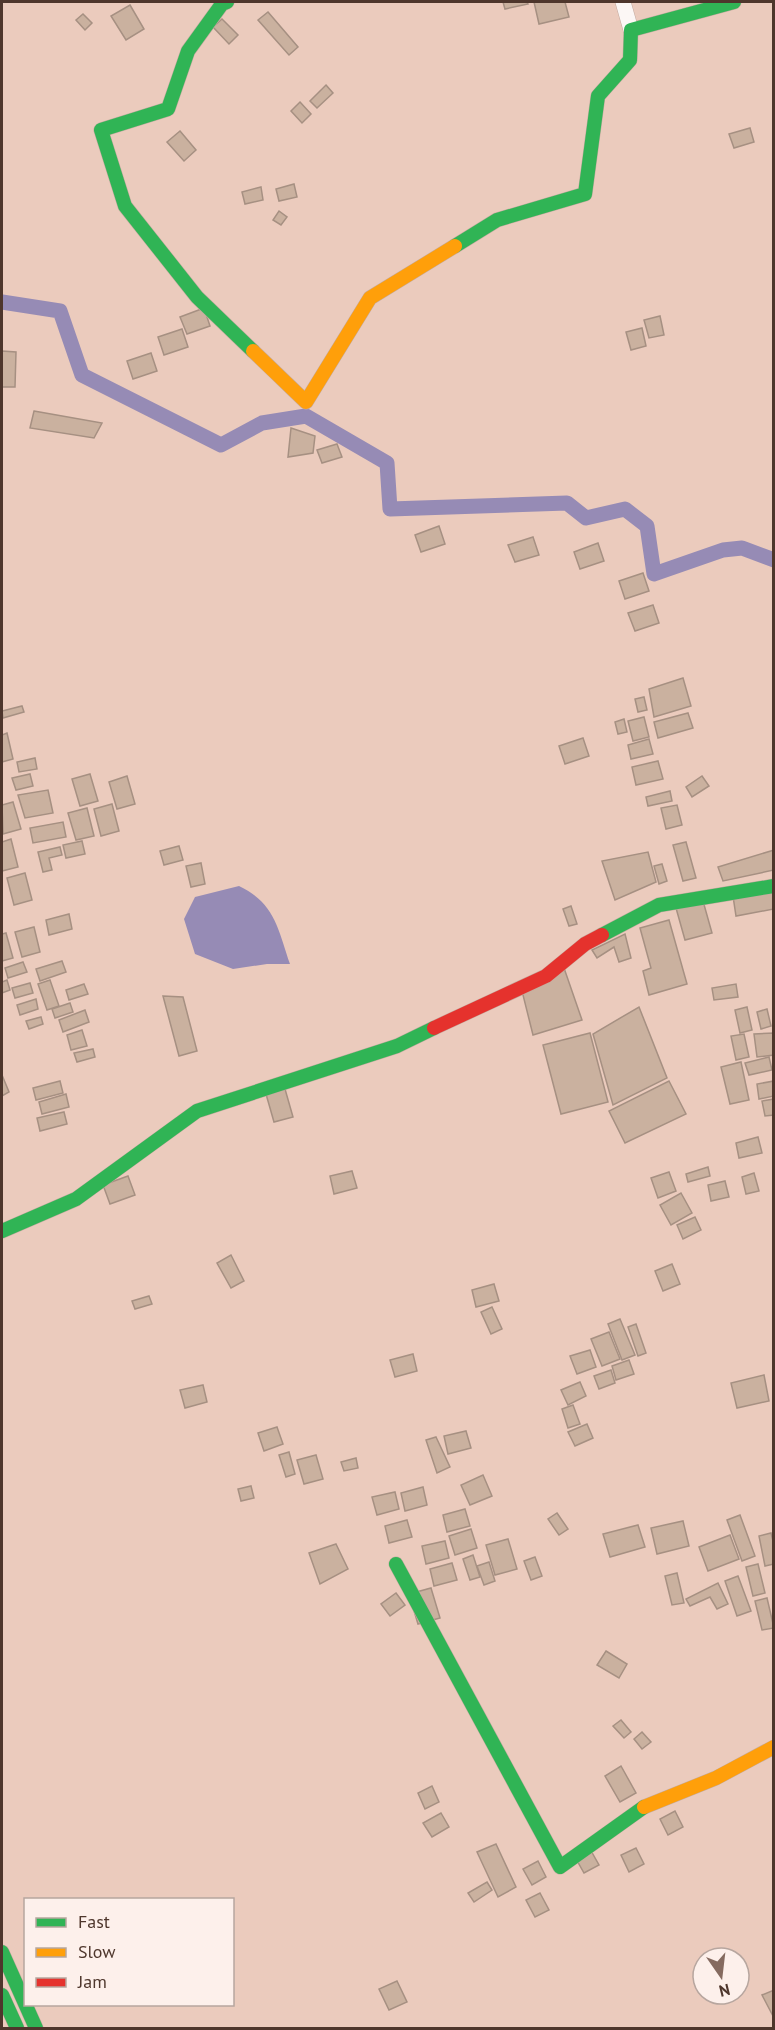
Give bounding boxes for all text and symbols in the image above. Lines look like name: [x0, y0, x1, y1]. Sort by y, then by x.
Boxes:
legend: [24, 1898, 234, 2006]
text: Fast: [78, 1910, 110, 1933]
text: Slow: [78, 1940, 116, 1963]
north arrow: [691, 1946, 751, 2006]
text: Jam: [77, 1970, 107, 1993]
text: N: [717, 1980, 732, 2002]

